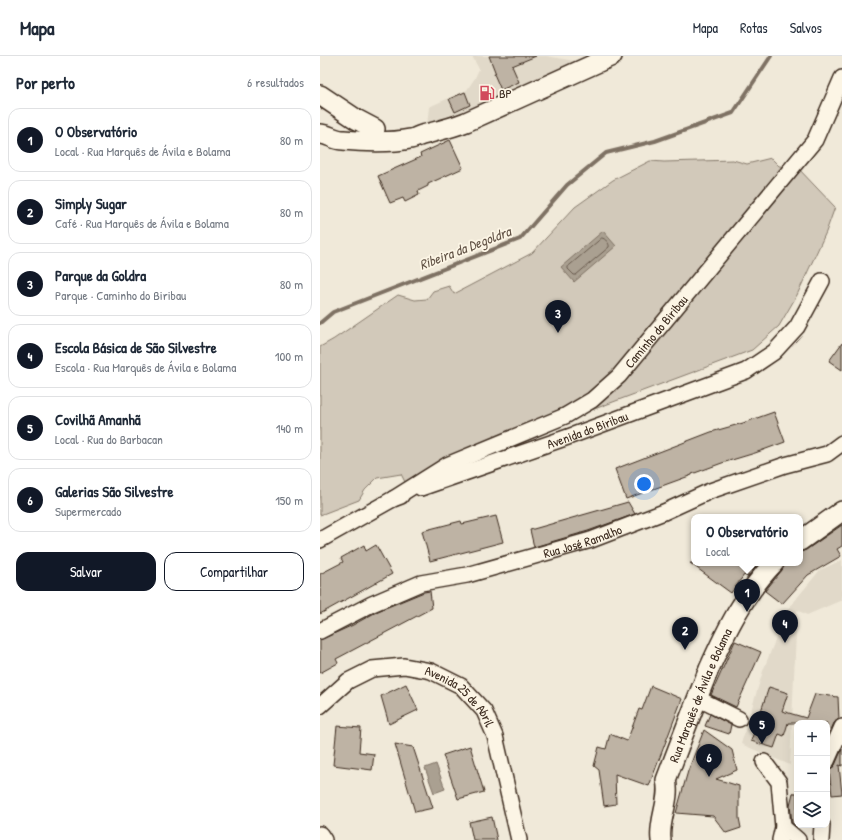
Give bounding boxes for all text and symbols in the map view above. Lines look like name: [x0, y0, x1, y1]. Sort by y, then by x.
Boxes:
text: Mapa: [20, 15, 54, 41]
text: Mapa: [693, 18, 718, 37]
text: Rotas: [740, 18, 768, 37]
text: Salvos: [790, 18, 822, 37]
text: Por perto: [16, 71, 75, 94]
text: 6 resultados: [247, 73, 304, 91]
fuel station icon: BP: [478, 84, 496, 102]
place label: BP: [499, 84, 512, 102]
text: O Observatório: [55, 121, 137, 142]
text: 1: [28, 131, 32, 149]
text: 80 m: [280, 131, 303, 149]
text: Local · Rua Marquês de Ávila e Bolama: [55, 142, 230, 160]
text: Simply Sugar: [55, 193, 127, 214]
text: 2: [27, 203, 33, 221]
text: 80 m: [280, 203, 303, 221]
text: Café · Rua Marquês de Ávila e Bolama: [55, 214, 229, 232]
water label: Ribeira da Degoldra: [416, 221, 515, 275]
text: Parque da Goldra: [55, 265, 146, 286]
text: 3: [27, 275, 33, 293]
text: 80 m: [280, 275, 303, 293]
text: Parque · Caminho do Biribau: [55, 286, 186, 304]
street label: Caminho do Biribau: [620, 291, 692, 372]
pin: 3: [545, 300, 571, 333]
text: Escola Básica de São Silvestre: [55, 337, 217, 358]
text: 4: [28, 347, 32, 365]
text: 100 m: [275, 347, 303, 365]
text: Escola · Rua Marquês de Ávila e Bolama: [55, 358, 236, 376]
street label: Avenida do Biribau: [544, 407, 630, 453]
text: Covilhã Amanhã: [55, 409, 141, 430]
text: 5: [27, 419, 33, 437]
text: 140 m: [276, 419, 303, 437]
text: Local · Rua do Barbacan: [55, 430, 163, 448]
your location: [634, 474, 654, 494]
text: Galerias São Silvestre: [55, 481, 173, 502]
text: 6: [27, 491, 33, 509]
text: 150 m: [275, 491, 303, 509]
text: Supermercado: [55, 502, 121, 520]
popup: [691, 514, 803, 566]
street label: Rua José Ramalho: [541, 520, 624, 562]
text: O Observatório: [706, 521, 788, 542]
text: Local: [706, 542, 730, 560]
button: Salvar: [16, 552, 156, 591]
button: Compartilhar: [164, 552, 304, 591]
pin: 1: [734, 579, 760, 612]
pin: 4: [772, 610, 798, 643]
pin: 2: [672, 617, 698, 650]
street label: Rua Marquês de Ávila e Bolama: [665, 625, 736, 765]
street label: Avenida 25 de Abril: [424, 661, 499, 730]
pin: 5: [749, 711, 775, 744]
map controls: [794, 720, 830, 828]
button: +: [794, 720, 830, 756]
pin: 6: [696, 744, 722, 777]
button: −: [794, 756, 830, 792]
button: layers: [794, 792, 830, 828]

